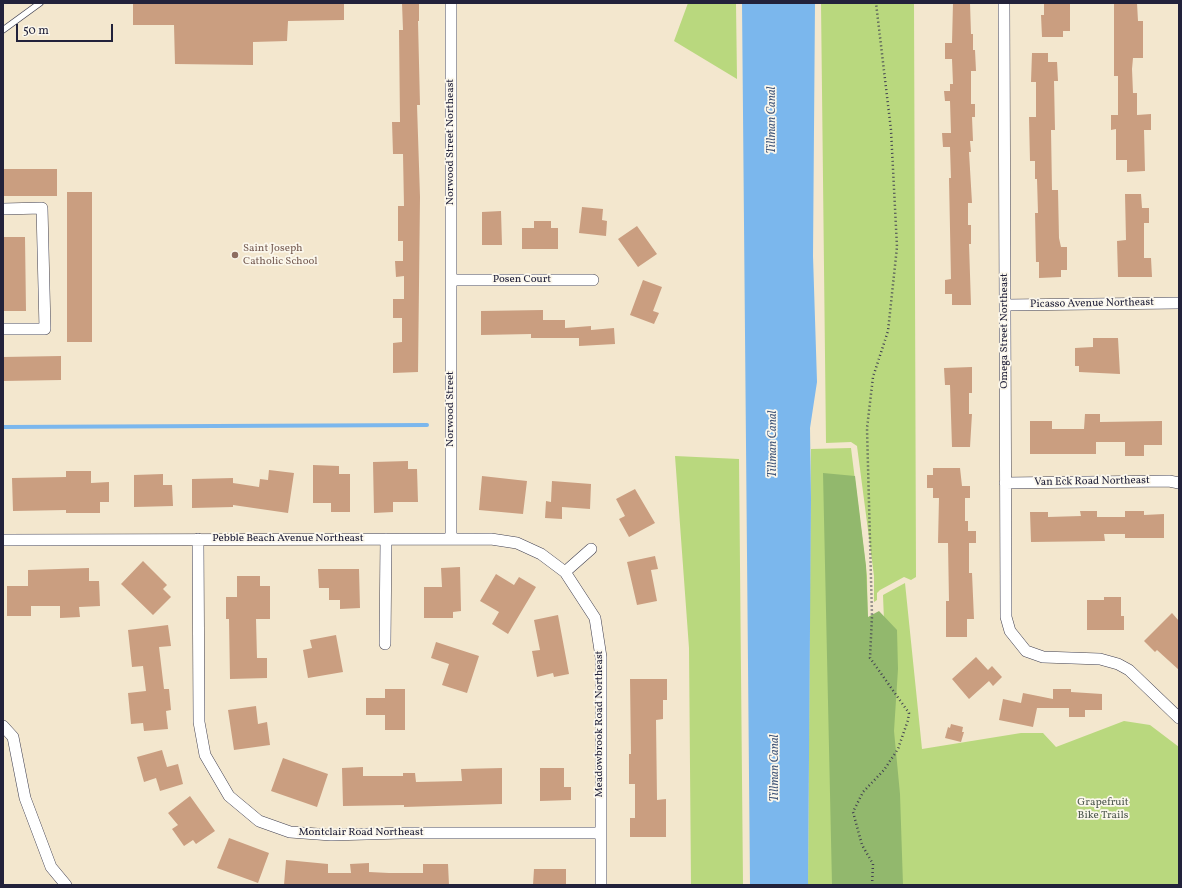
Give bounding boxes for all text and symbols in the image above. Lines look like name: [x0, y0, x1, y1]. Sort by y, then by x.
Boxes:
scale bar: [18, 16, 115, 42]
text: 50 m: [23, 23, 49, 39]
street label: Norwood Street Northeast: [444, 79, 458, 205]
water label: Tillman Canal: [766, 86, 780, 154]
place label: Saint Joseph Catholic School: [243, 242, 318, 268]
marker: Saint Joseph Catholic School: [230, 250, 240, 260]
street label: Posen Court: [493, 273, 551, 287]
street label: Omega Street Northeast: [998, 273, 1012, 389]
street label: Picasso Avenue Northeast: [1030, 296, 1154, 312]
street label: Norwood Street: [444, 371, 458, 447]
water label: Tillman Canal: [767, 410, 781, 478]
street label: Van Eck Road Northeast: [1034, 474, 1150, 490]
street label: Pebble Beach Avenue Northeast: [212, 532, 364, 546]
street label: Meadowbrook Road Northeast: [593, 651, 607, 797]
water label: Tillman Canal: [769, 734, 783, 802]
park label: Grapefruit Bike Trails: [1077, 796, 1129, 822]
street label: Montclair Road Northeast: [298, 826, 424, 840]

